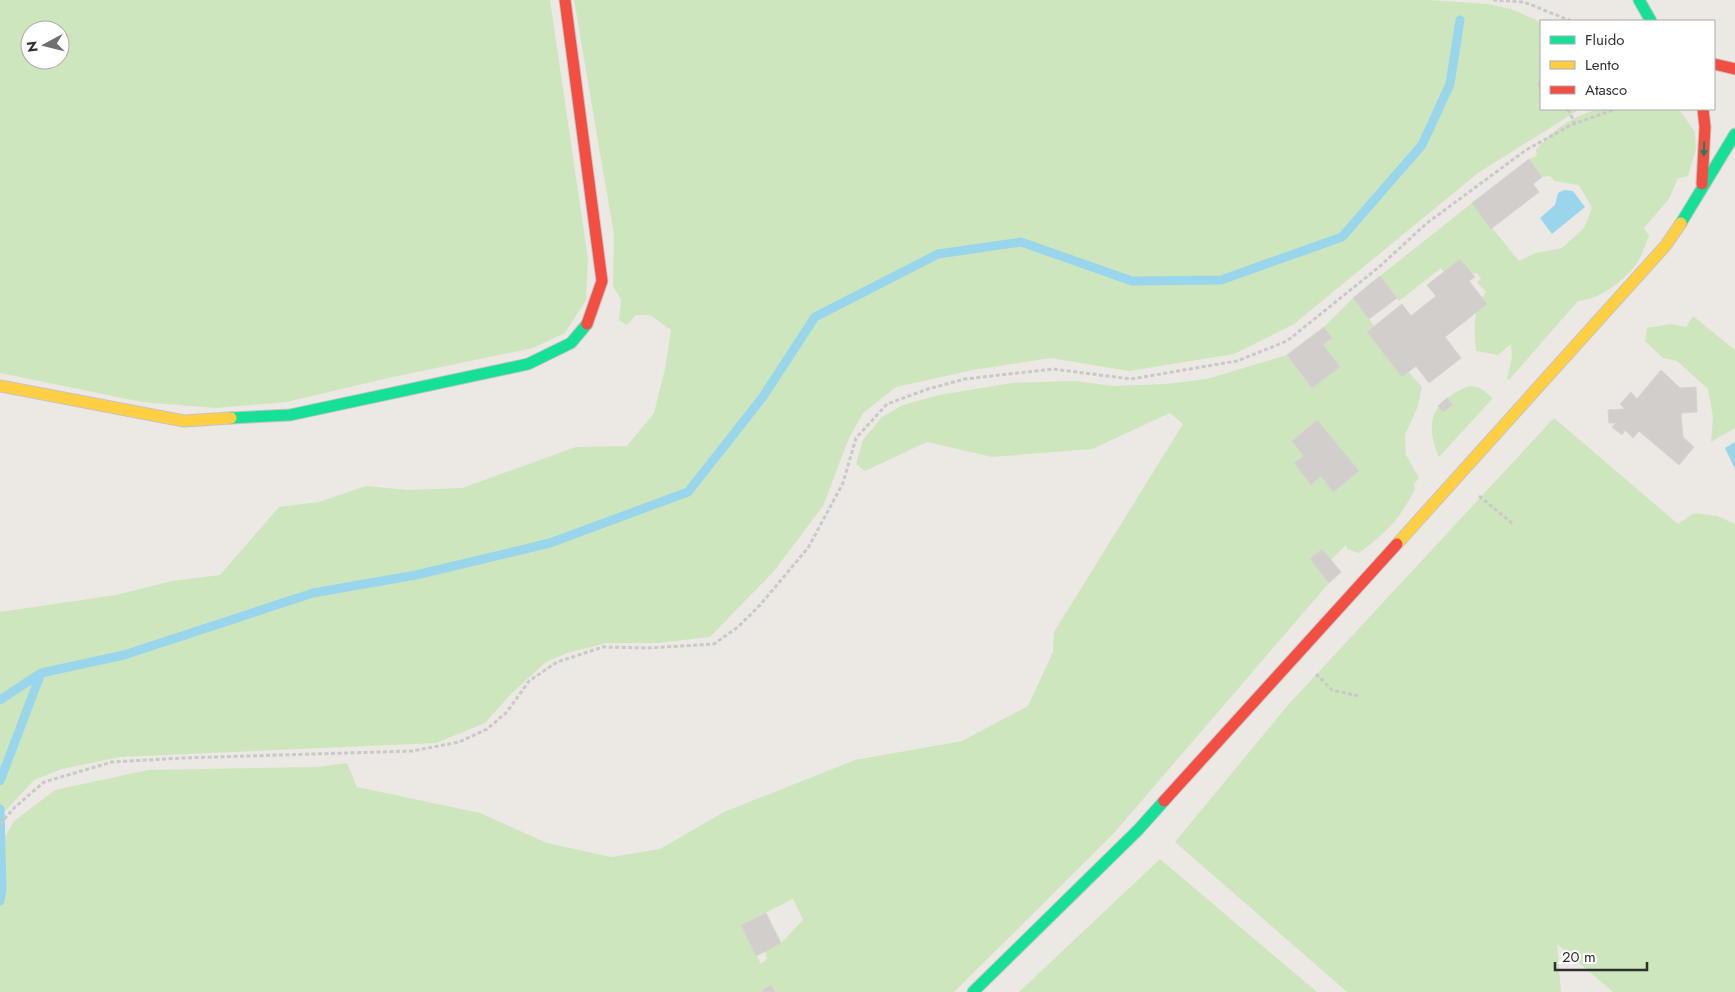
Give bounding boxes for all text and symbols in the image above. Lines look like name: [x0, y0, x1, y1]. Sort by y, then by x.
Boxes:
north arrow: [20, 20, 70, 70]
legend: [1540, 20, 1715, 110]
text: Fluido: [1585, 29, 1624, 51]
text: N: [21, 40, 43, 53]
text: Lento: [1585, 54, 1619, 76]
text: Atasco: [1585, 79, 1627, 101]
one-way arrow: [1700, 141, 1708, 157]
scale bar: [1555, 940, 1648, 972]
text: 20 m: [1562, 946, 1596, 968]

